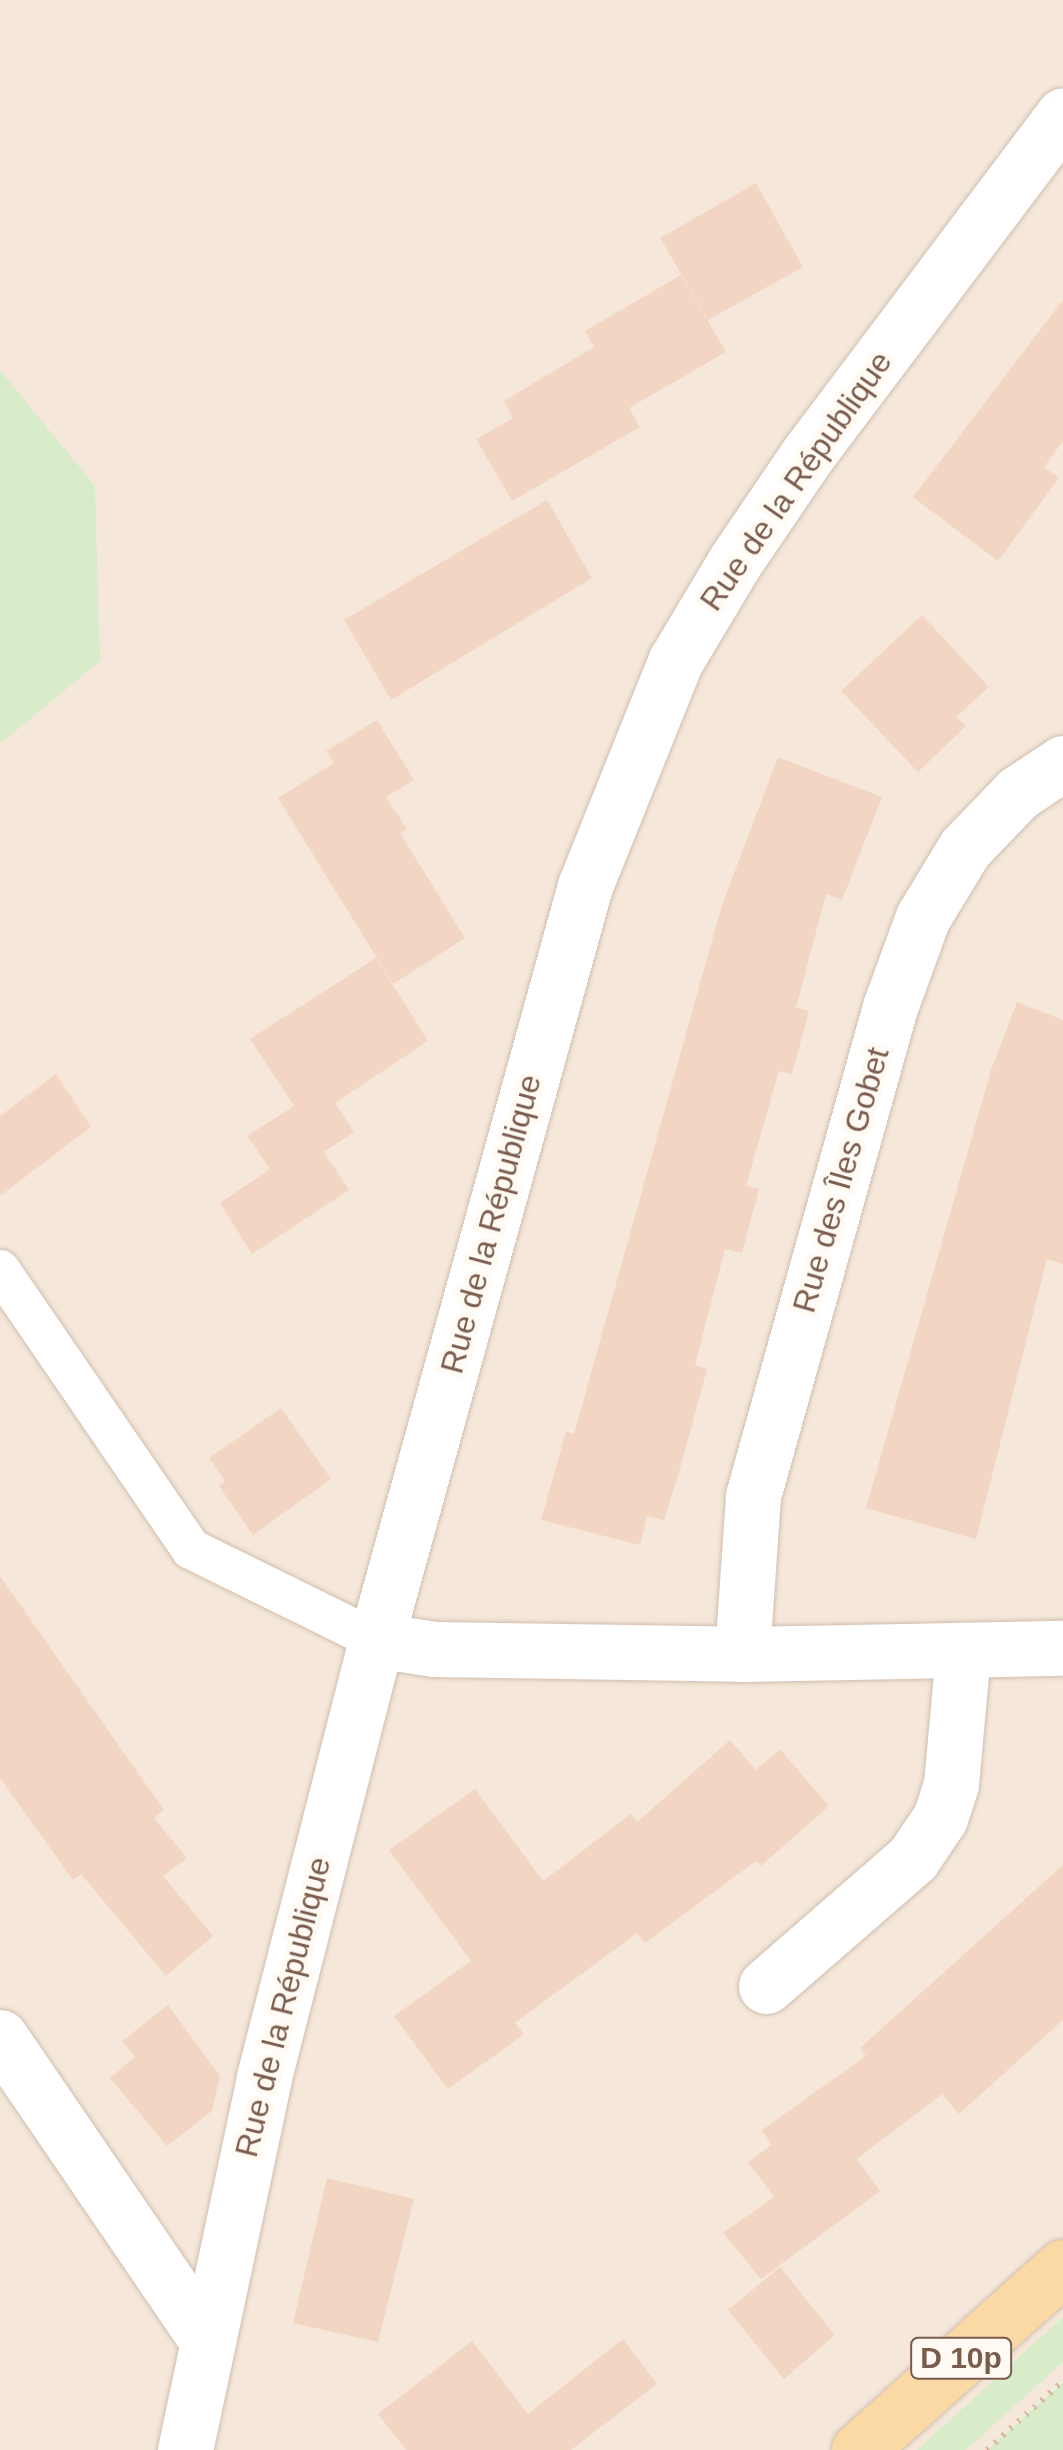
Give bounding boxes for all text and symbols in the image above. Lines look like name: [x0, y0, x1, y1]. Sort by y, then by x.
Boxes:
street label: Rue de la République: [692, 344, 900, 618]
street label: Rue des Îles Gobet: [785, 1043, 897, 1317]
street label: Rue de la République: [433, 1070, 549, 1378]
street label: Rue de la République: [227, 1853, 339, 2161]
road number: D 10p: [908, 2333, 1014, 2383]

